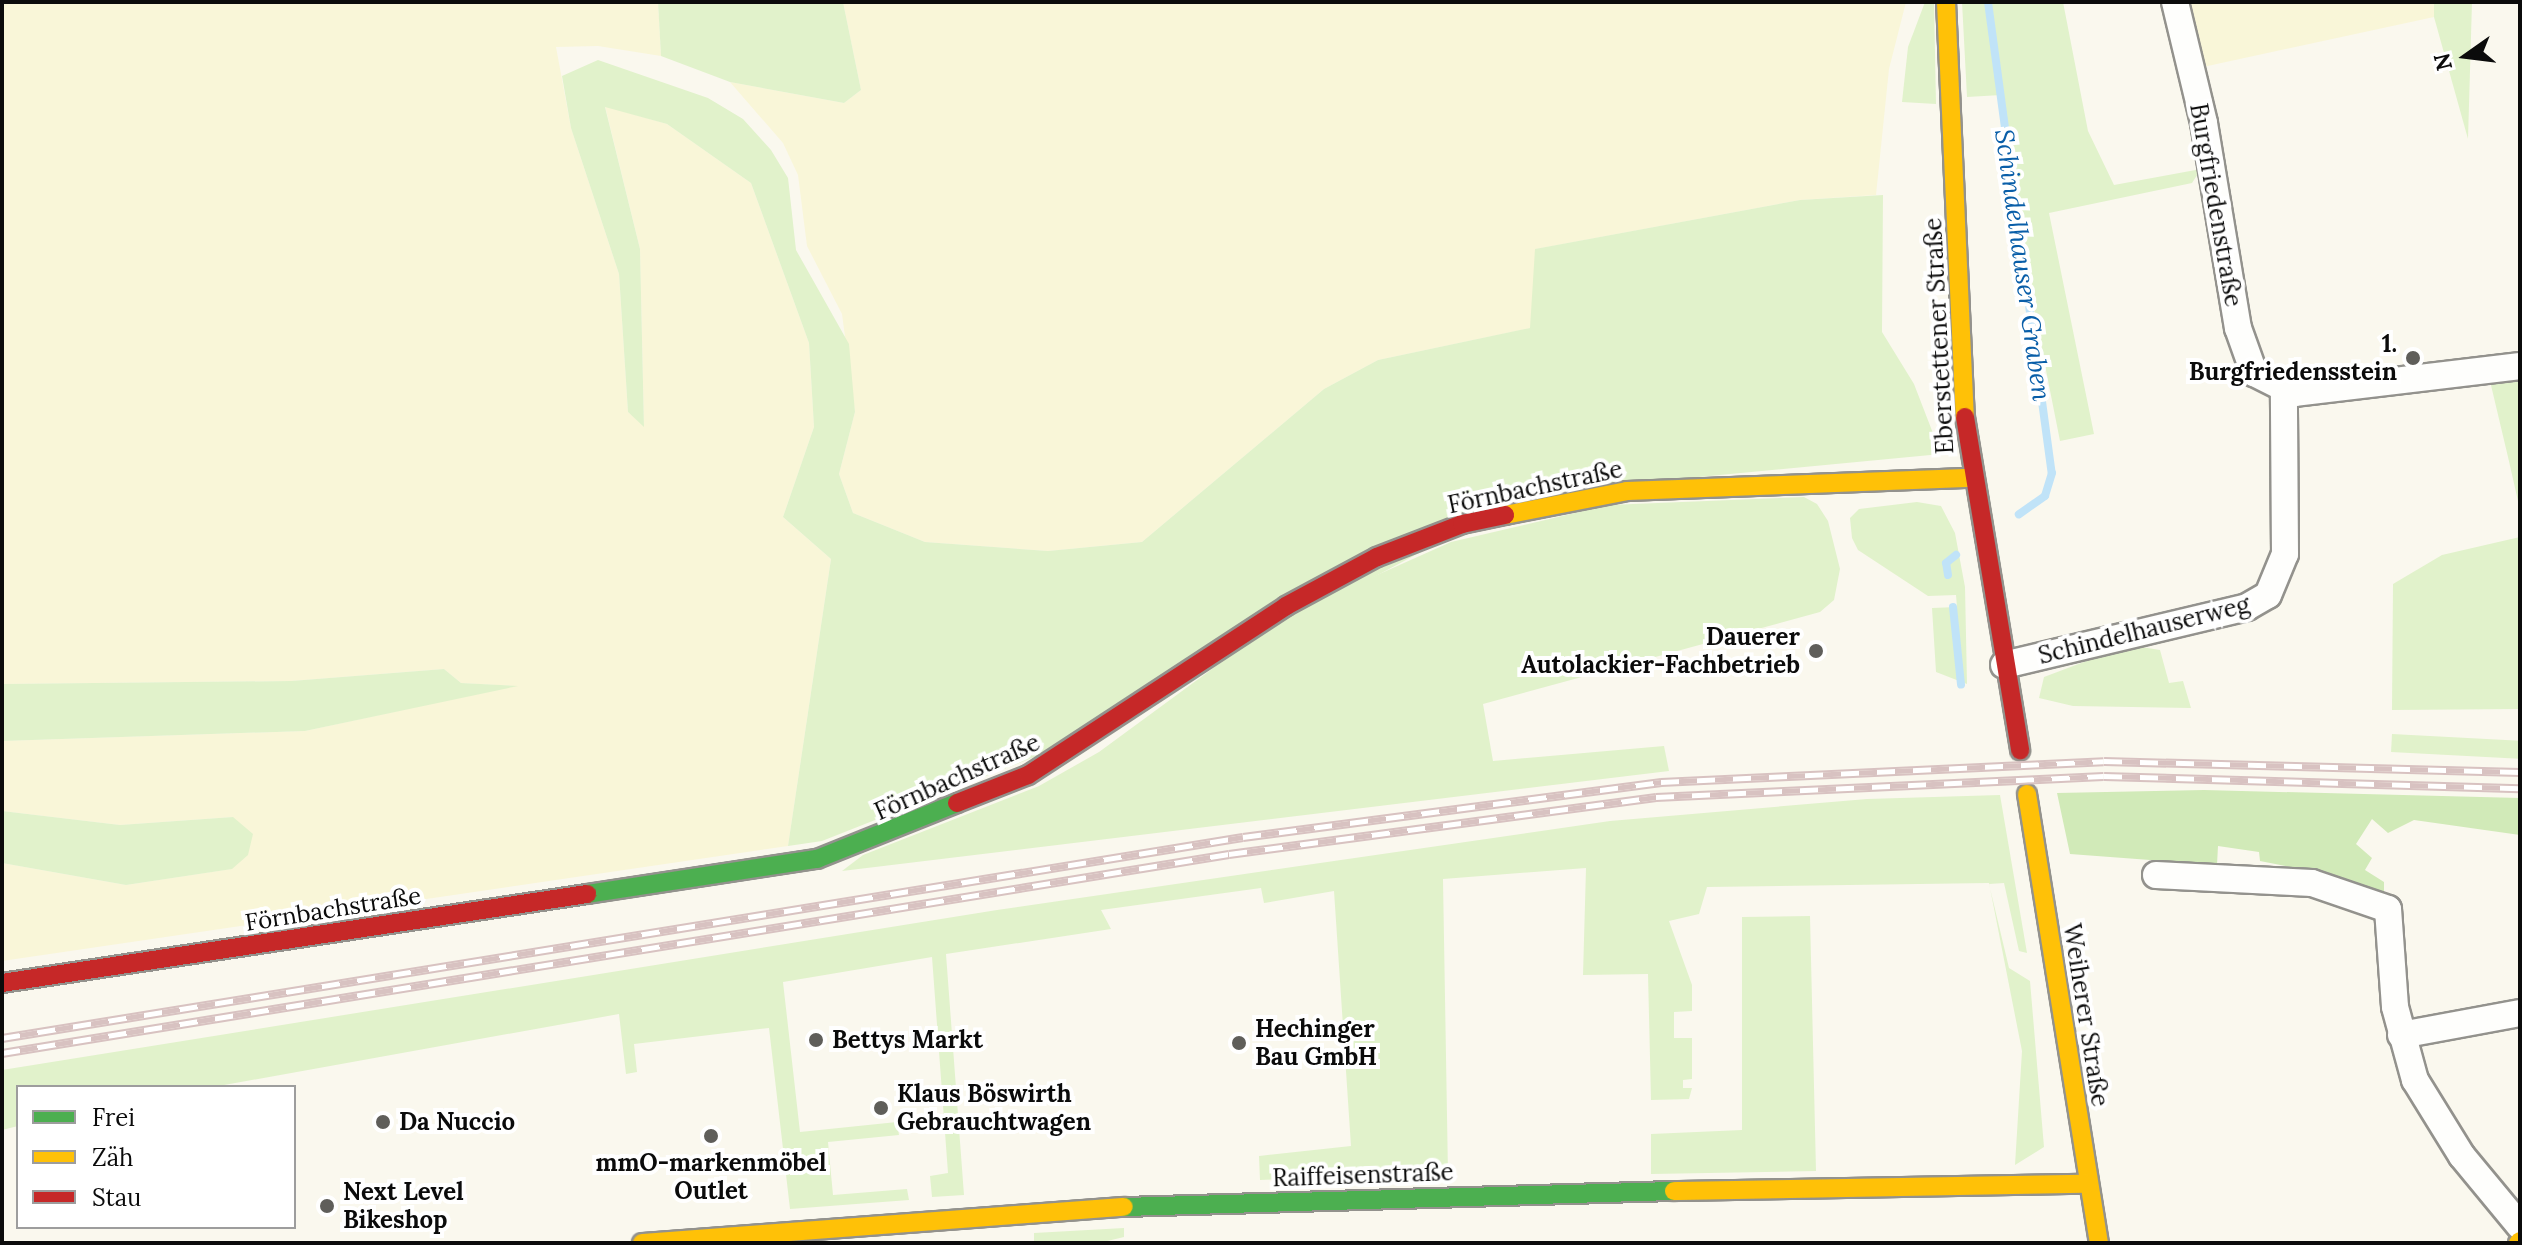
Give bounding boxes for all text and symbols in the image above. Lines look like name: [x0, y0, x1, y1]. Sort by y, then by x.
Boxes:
north arrow: [2426, 16, 2506, 96]
text: N: [2427, 50, 2458, 73]
street label: Burgfriedenstraße: [2184, 101, 2248, 309]
water label: Schindelhauser Graben: [1988, 127, 2058, 403]
street label: Eberstettener Straße: [1918, 217, 1960, 455]
place label: 1. Burgfriedensstein: [2189, 330, 2397, 386]
marker: 1. Burgfriedensstein: [2404, 349, 2422, 367]
street label: Förnbachstraße: [1445, 454, 1625, 520]
street label: Schindelhauserweg: [2035, 590, 2253, 670]
place label: Dauerer Autolackier-Fachbetrieb: [1521, 623, 1800, 679]
marker: Dauerer Autolackier-Fachbetrieb: [1807, 642, 1825, 660]
street label: Förnbachstraße: [870, 728, 1044, 826]
street label: Förnbachstraße: [243, 881, 423, 937]
street label: Weiherer Straße: [2057, 921, 2115, 1109]
place label: Hechinger Bau GmbH: [1255, 1015, 1377, 1071]
place label: Bettys Markt: [832, 1026, 983, 1054]
marker: Bettys Markt: [807, 1031, 825, 1049]
marker: Hechinger Bau GmbH: [1230, 1034, 1248, 1052]
place label: Klaus Böswirth Gebrauchtwagen: [897, 1080, 1091, 1136]
legend: [16, 1085, 296, 1229]
marker: Klaus Böswirth Gebrauchtwagen: [872, 1099, 890, 1117]
text: Frei: [92, 1102, 135, 1133]
place label: Da Nuccio: [399, 1108, 515, 1136]
marker: Da Nuccio: [374, 1113, 392, 1131]
marker: mmO-markenmöbel Outlet: [702, 1127, 720, 1145]
text: Zäh: [92, 1142, 133, 1173]
place label: mmO-markenmöbel Outlet: [595, 1149, 827, 1205]
street label: Raiffeisenstraße: [1272, 1157, 1454, 1193]
place label: Next Level Bikeshop: [343, 1178, 464, 1234]
text: Stau: [92, 1182, 141, 1213]
marker: Next Level Bikeshop: [318, 1197, 336, 1215]

